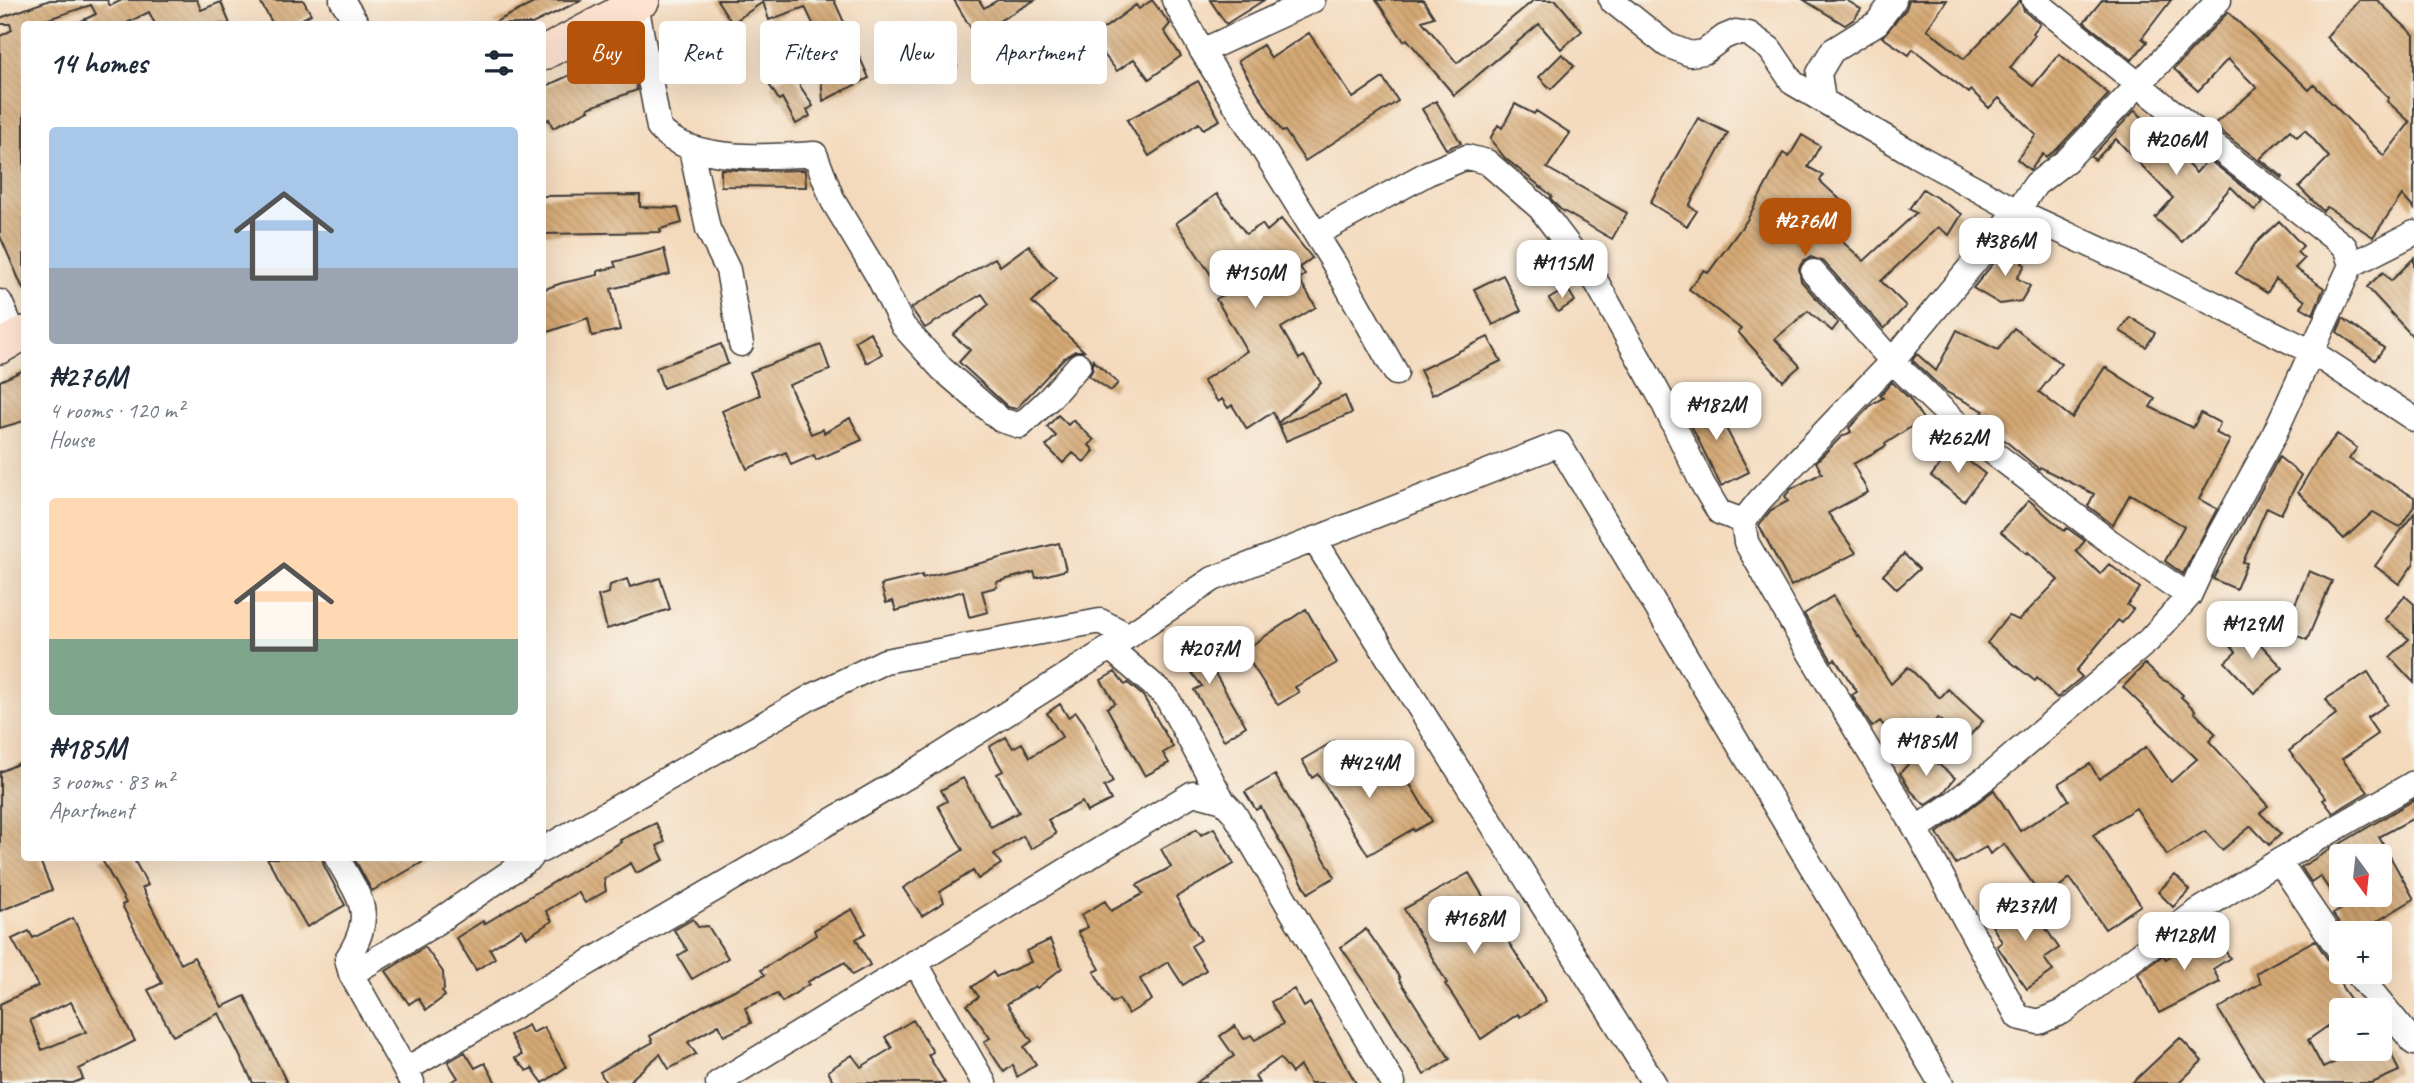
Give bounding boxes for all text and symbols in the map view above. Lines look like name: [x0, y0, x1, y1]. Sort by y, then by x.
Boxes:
chip: Buy: [567, 21, 645, 84]
chip: Rent: [659, 21, 746, 84]
chip: Filters: [760, 21, 860, 84]
chip: New: [874, 21, 957, 84]
chip: Apartment: [971, 21, 1107, 84]
text: 14 homes: [49, 44, 147, 82]
icon: filters: [480, 44, 518, 82]
pin: ₦206M: [2127, 118, 2225, 177]
text: ₦206M: [2146, 125, 2206, 154]
icon: home: [221, 173, 347, 299]
pin: ₦276M: [1756, 198, 1854, 258]
text: ₦276M: [1775, 206, 1835, 235]
pin: ₦386M: [1956, 218, 2054, 278]
text: ₦386M: [1975, 226, 2035, 255]
pin: ₦115M: [1513, 240, 1611, 300]
text: ₦115M: [1533, 248, 1591, 277]
pin: ₦150M: [1206, 250, 1304, 310]
text: ₦150M: [1226, 258, 1284, 287]
text: ₦276M: [49, 358, 127, 396]
pin: ₦182M: [1667, 382, 1765, 442]
text: ₦182M: [1686, 390, 1746, 419]
text: 4 rooms · 120 m²: [49, 396, 184, 425]
pin: ₦262M: [1909, 416, 2007, 475]
text: ₦262M: [1928, 423, 1988, 452]
text: House: [49, 425, 94, 454]
icon: home: [221, 544, 347, 670]
pin: ₦129M: [2203, 602, 2301, 661]
text: ₦129M: [2223, 609, 2281, 638]
pin: ₦207M: [1160, 626, 1258, 686]
text: ₦207M: [1179, 634, 1239, 663]
pin: ₦185M: [1877, 718, 1975, 778]
text: ₦185M: [1897, 726, 1955, 755]
text: ₦185M: [49, 729, 126, 767]
pin: ₦424M: [1320, 740, 1418, 800]
text: ₦424M: [1339, 748, 1399, 777]
text: 3 rooms · 83 m²: [49, 767, 173, 796]
text: Apartment: [49, 796, 134, 825]
north arrow: [2329, 844, 2392, 906]
map controls: [2329, 844, 2392, 1061]
pin: ₦237M: [1976, 884, 2074, 943]
text: ₦237M: [1995, 891, 2055, 920]
pin: ₦168M: [1425, 897, 1523, 956]
text: ₦168M: [1444, 904, 1504, 933]
pin: ₦128M: [2135, 912, 2233, 972]
text: ₦128M: [2154, 920, 2214, 949]
button: +: [2329, 921, 2392, 984]
button: −: [2329, 998, 2392, 1061]

